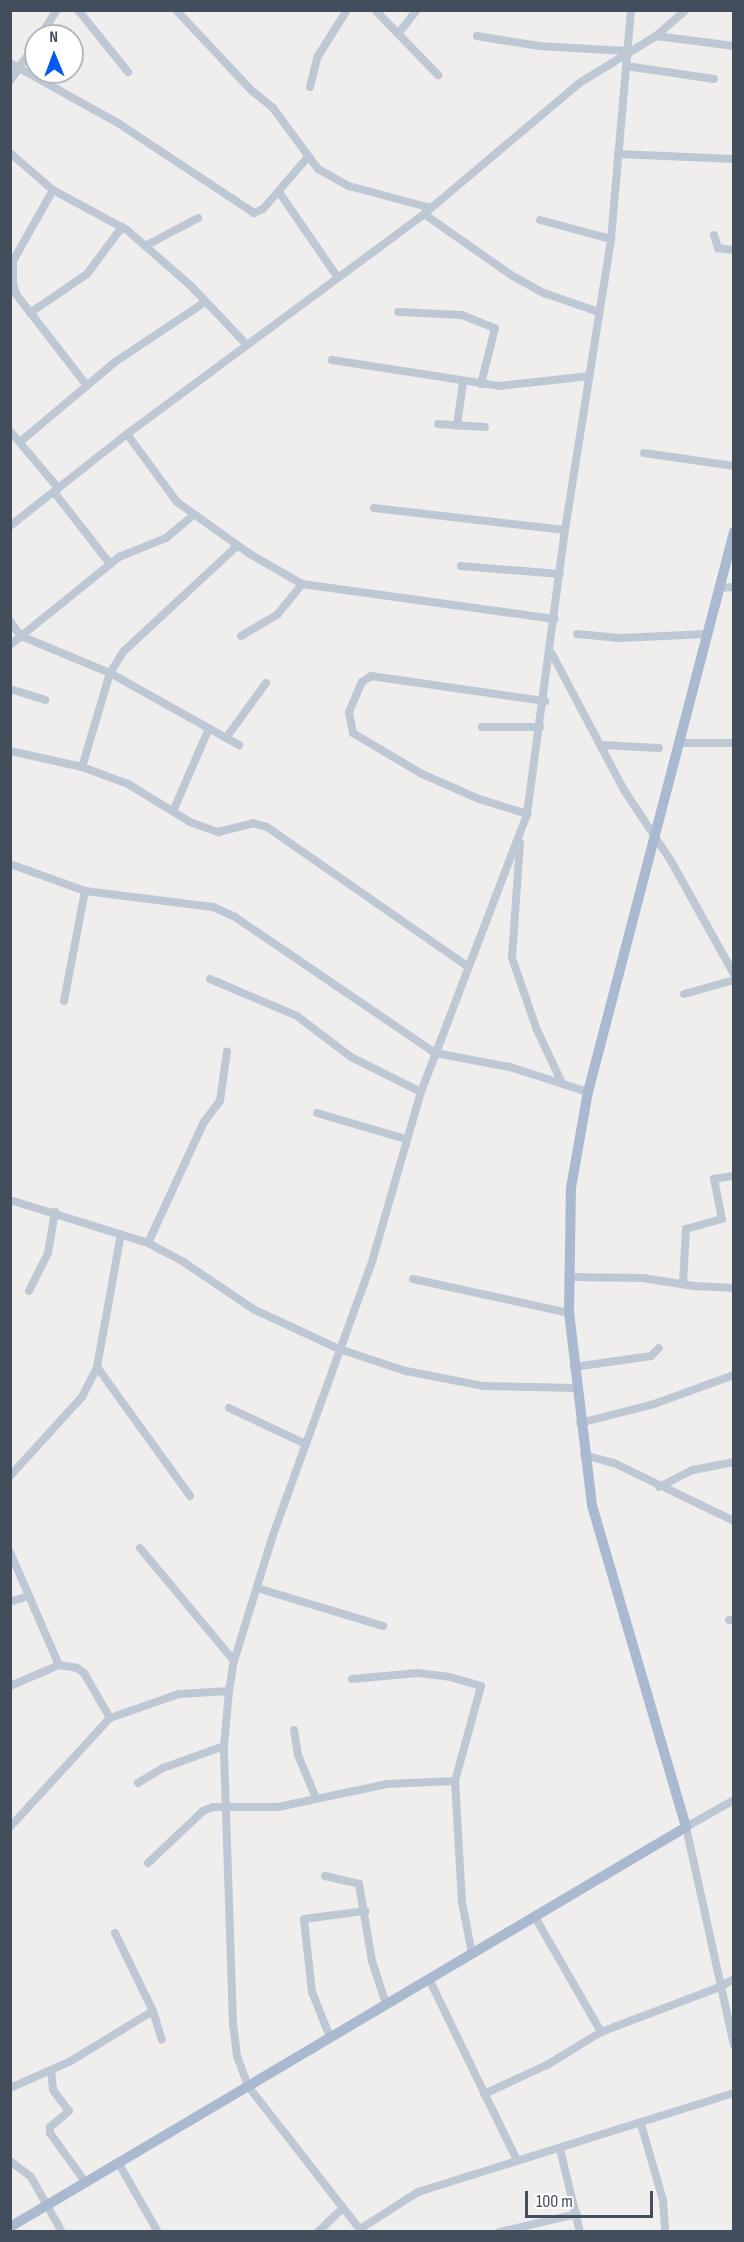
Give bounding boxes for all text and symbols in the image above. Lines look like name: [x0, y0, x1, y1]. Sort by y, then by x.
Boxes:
north arrow: [24, 24, 84, 84]
text: N: [49, 28, 58, 47]
scale bar: [528, 2179, 656, 2217]
text: 100 m: [536, 2191, 573, 2212]

